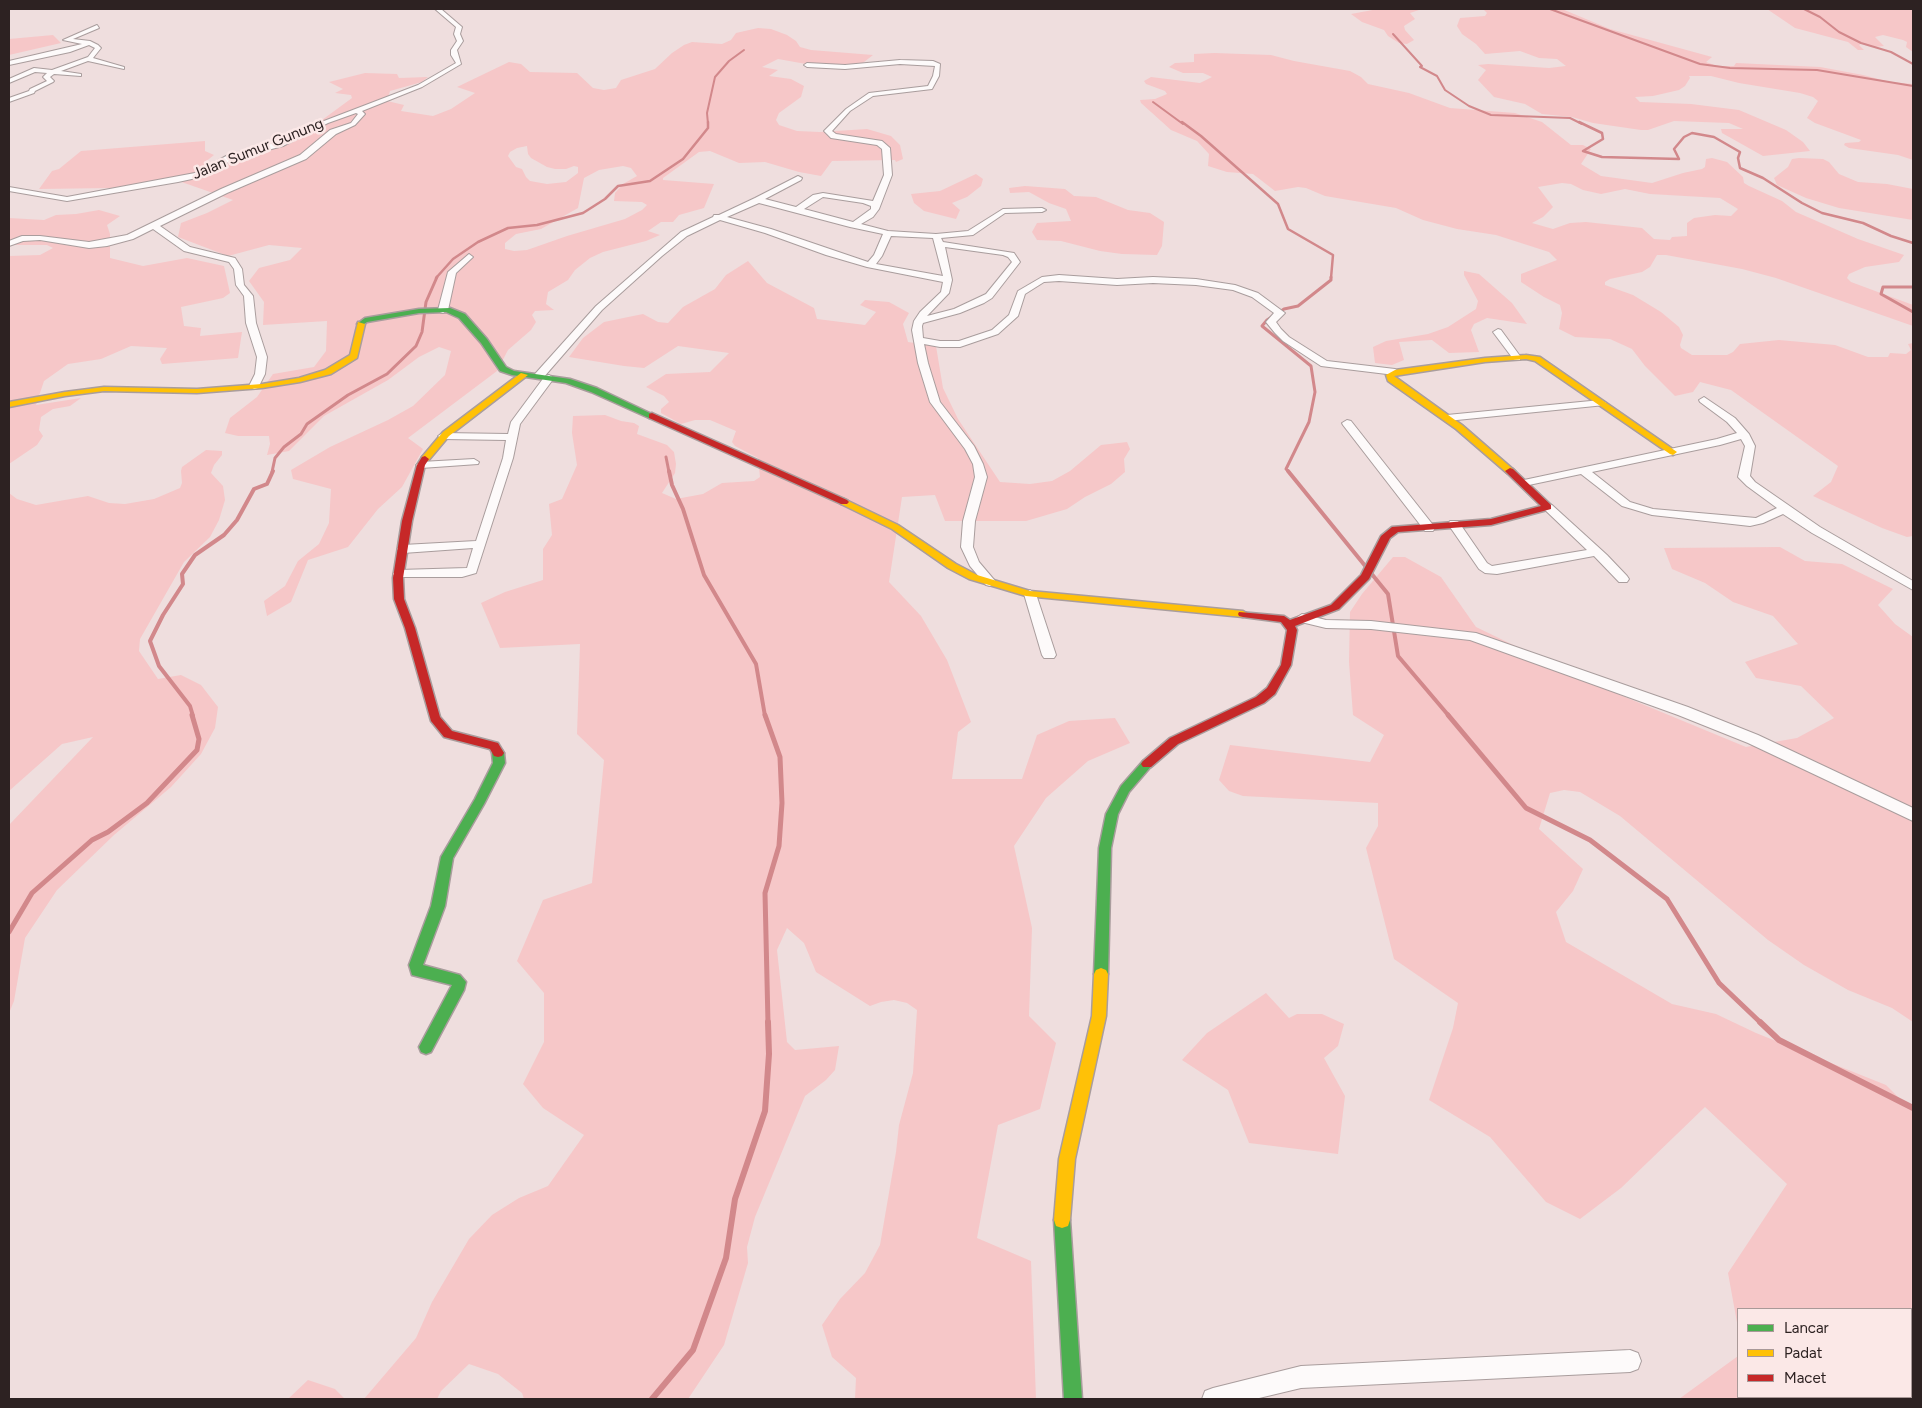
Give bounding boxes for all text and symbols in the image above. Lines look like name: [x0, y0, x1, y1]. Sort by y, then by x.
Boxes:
street label: Jalan Sumur Gunung: [190, 115, 326, 183]
legend: [1737, 1308, 1912, 1398]
text: Lancar: [1784, 1319, 1829, 1337]
text: Padat: [1784, 1344, 1822, 1362]
text: Macet: [1784, 1369, 1826, 1387]

